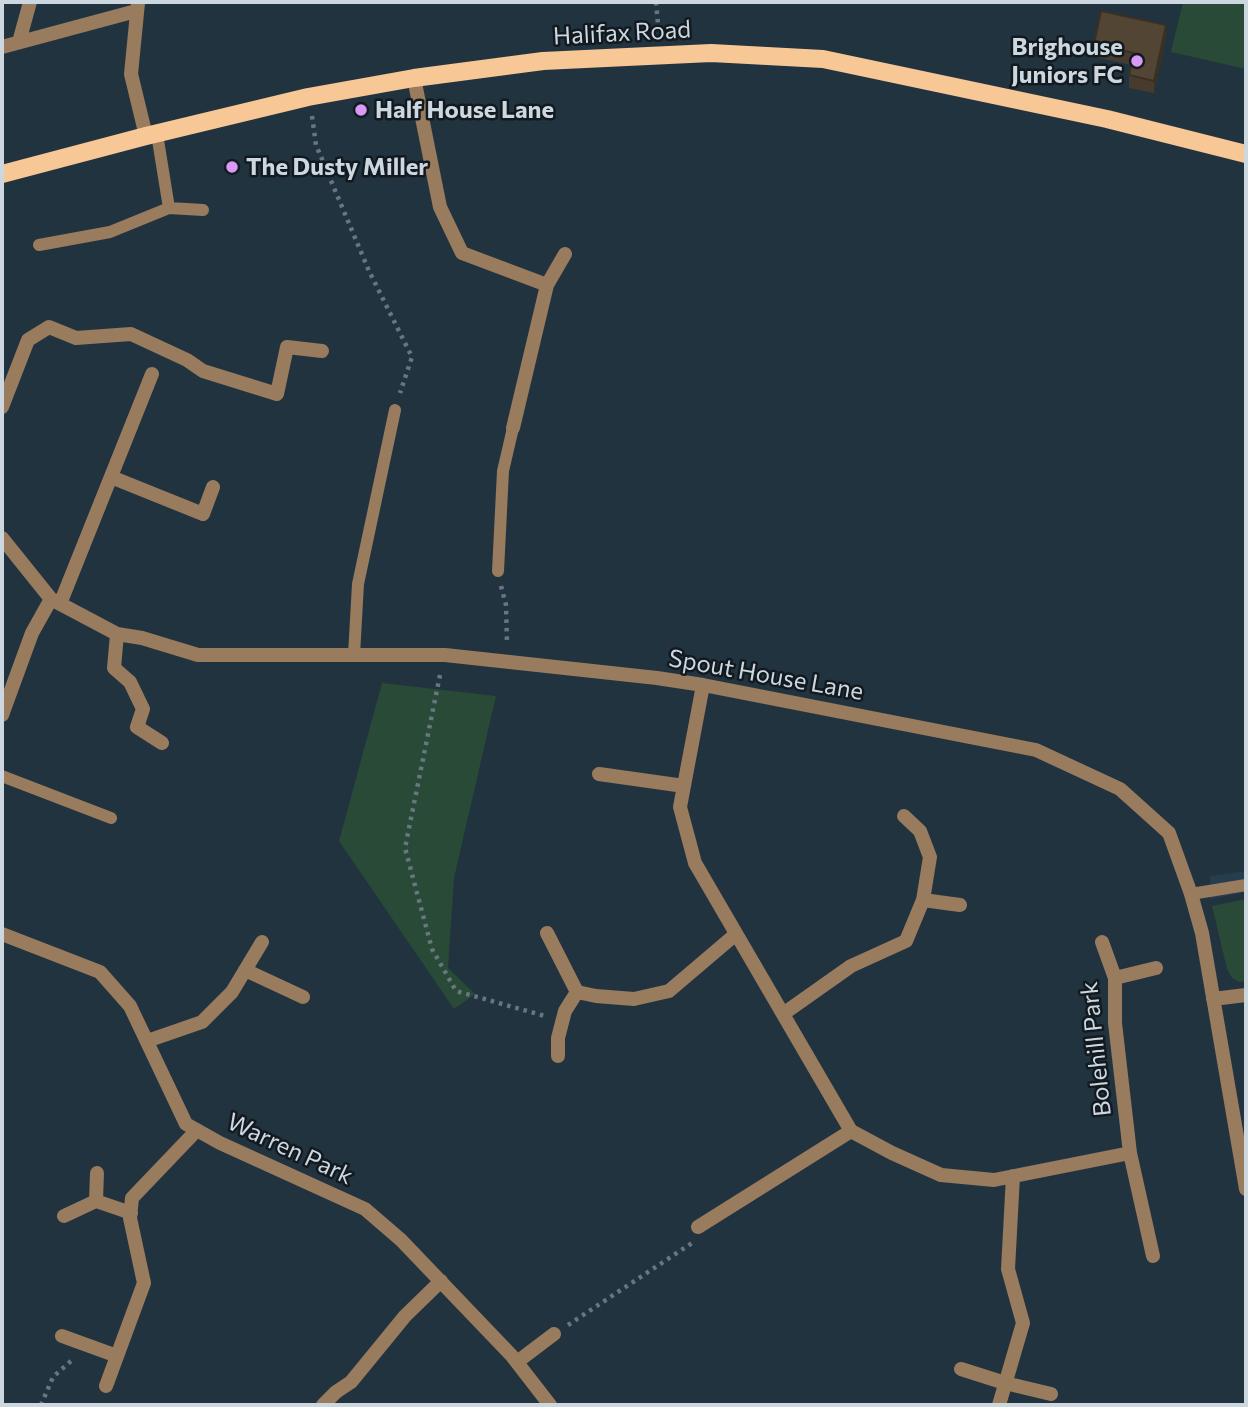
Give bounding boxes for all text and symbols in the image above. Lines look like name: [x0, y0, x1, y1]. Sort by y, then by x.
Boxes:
street label: Halifax Road: [552, 15, 692, 51]
place label: Brighouse Juniors FC: [1011, 33, 1123, 89]
marker: Brighouse Juniors FC: [1129, 53, 1145, 69]
place label: Half House Lane: [375, 96, 554, 124]
marker: Half House Lane: [353, 102, 369, 118]
place label: The Dusty Miller: [246, 153, 428, 181]
marker: The Dusty Miller: [224, 159, 240, 175]
street label: Spout House Lane: [666, 644, 866, 706]
street label: Bolehill Park: [1075, 980, 1117, 1118]
street label: Warren Park: [222, 1107, 358, 1191]

